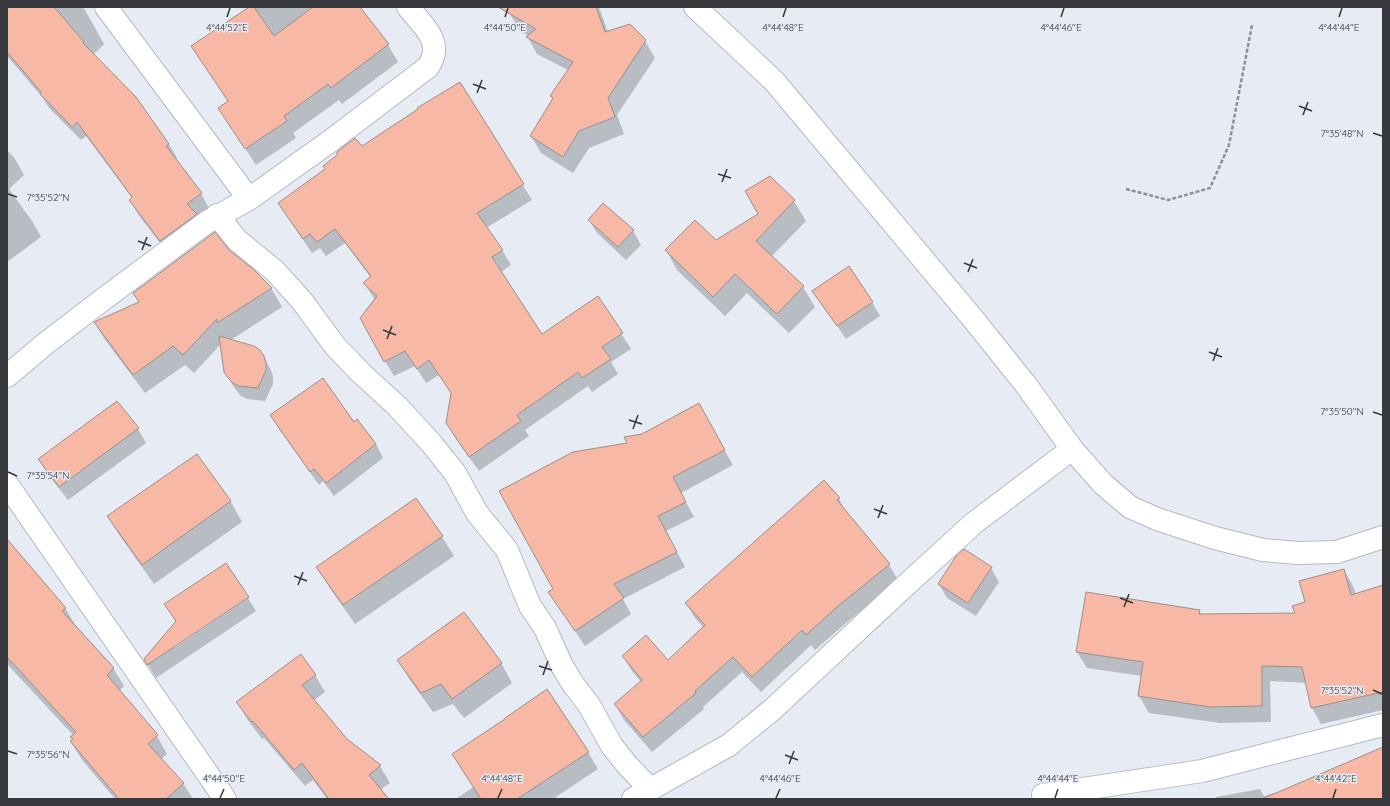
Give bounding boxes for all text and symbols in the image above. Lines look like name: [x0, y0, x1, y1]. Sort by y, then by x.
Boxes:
text: 4°44'52"E: [206, 21, 248, 34]
text: 4°44'50"E: [484, 21, 526, 34]
text: 4°44'48"E: [762, 21, 804, 34]
text: 4°44'46"E: [1040, 21, 1082, 34]
text: 4°44'44"E: [1318, 21, 1360, 34]
text: 7°35'48"N: [1321, 127, 1363, 140]
text: 7°35'52"N: [26, 191, 70, 204]
text: 7°35'50"N: [1320, 405, 1364, 418]
text: 7°35'54"N: [27, 469, 69, 482]
text: 7°35'52"N: [1320, 684, 1364, 697]
text: 7°35'56"N: [26, 748, 70, 761]
text: 4°44'50"E: [203, 772, 245, 785]
text: 4°44'48"E: [481, 772, 523, 785]
text: 4°44'46"E: [759, 772, 801, 785]
text: 4°44'44"E: [1037, 772, 1079, 785]
text: 4°44'42"E: [1315, 772, 1357, 785]

